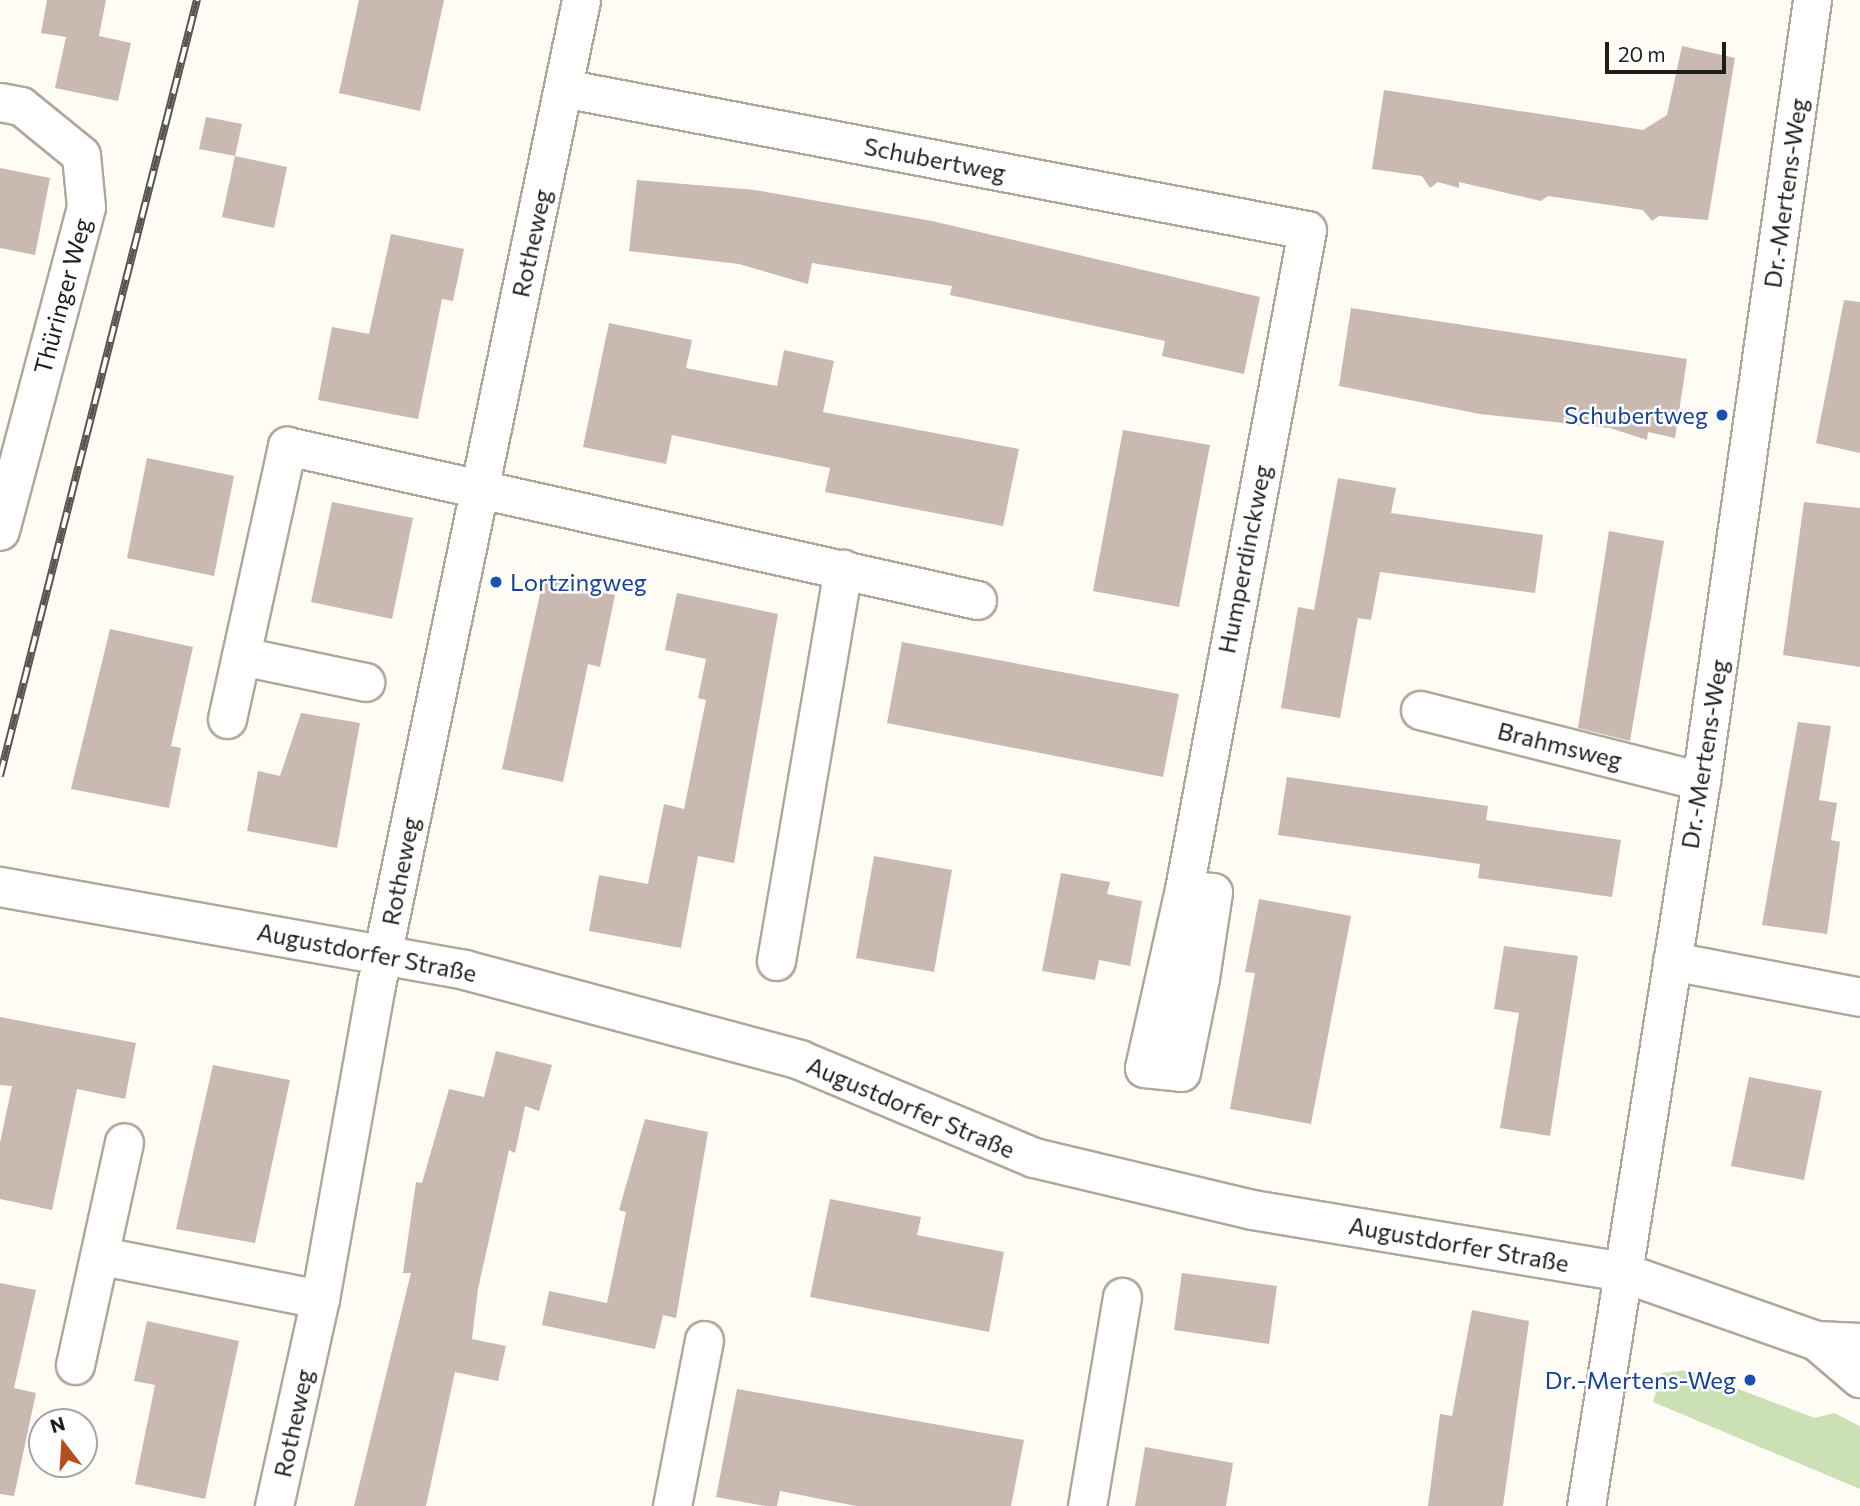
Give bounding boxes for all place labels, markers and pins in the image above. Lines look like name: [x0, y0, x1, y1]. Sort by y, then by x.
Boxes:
place label: Schubertweg: [1564, 401, 1708, 429]
marker: Schubertweg: [1714, 407, 1730, 423]
place label: Lortzingweg: [510, 568, 647, 596]
marker: Lortzingweg: [488, 574, 504, 590]
place label: Dr.-Mertens-Weg: [1545, 1366, 1736, 1394]
marker: Dr.-Mertens-Weg: [1742, 1372, 1758, 1388]

